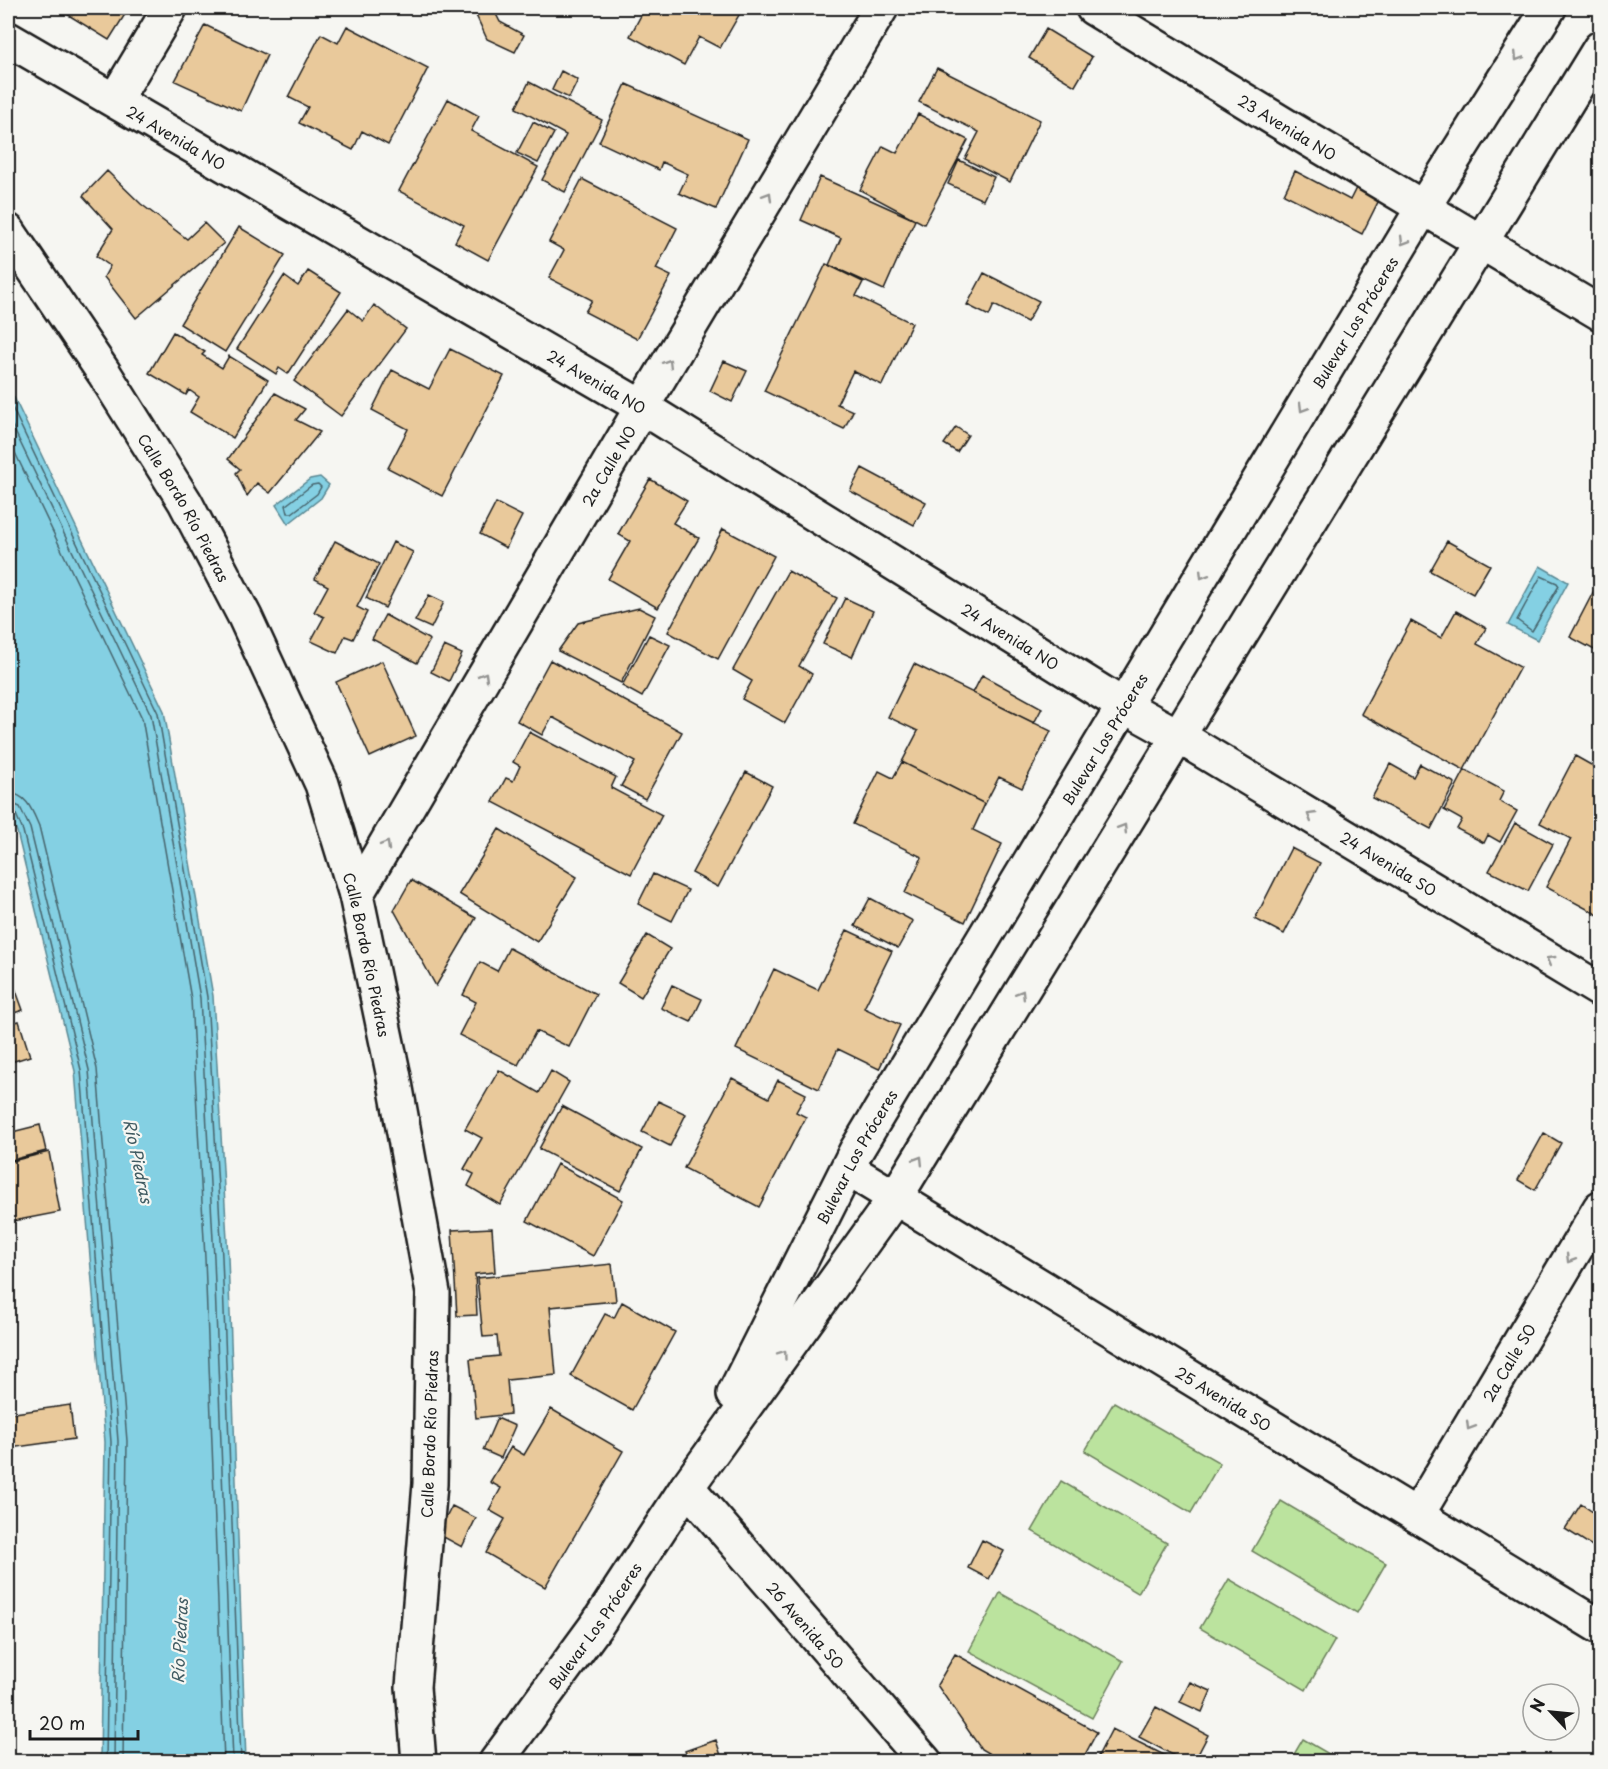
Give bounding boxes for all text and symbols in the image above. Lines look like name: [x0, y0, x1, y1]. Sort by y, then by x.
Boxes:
one-way arrow: [1513, 51, 1525, 61]
street label: 23 Avenida NO: [1234, 88, 1341, 165]
street label: 24 Avenida NO: [123, 99, 230, 175]
one-way arrow: [761, 192, 772, 202]
one-way arrow: [1399, 235, 1411, 245]
street label: Bulevar Los Próceres: [1306, 252, 1403, 392]
street label: 24 Avenida NO: [543, 343, 651, 419]
one-way arrow: [660, 359, 672, 369]
one-way arrow: [1299, 402, 1311, 412]
street label: 2a Calle NO: [575, 420, 641, 510]
street label: Calle Bordo Río Piedras: [133, 428, 236, 586]
one-way arrow: [1199, 569, 1210, 579]
street label: 24 Avenida NO: [957, 597, 1064, 675]
street label: Bulevar Los Próceres: [1055, 668, 1153, 809]
one-way arrow: [477, 672, 488, 682]
one-way arrow: [1307, 812, 1317, 824]
one-way arrow: [1116, 824, 1128, 834]
street label: 24 Avenida SO: [1336, 825, 1442, 901]
one-way arrow: [378, 841, 390, 851]
street label: Calle Bordo Río Piedras: [338, 869, 397, 1039]
one-way arrow: [1546, 956, 1556, 967]
one-way arrow: [1013, 990, 1025, 1000]
street label: Bulevar Los Próceres: [810, 1085, 902, 1228]
water label: Río Piedras: [118, 1117, 160, 1207]
one-way arrow: [911, 1156, 923, 1166]
one-way arrow: [1566, 1253, 1578, 1263]
street label: 2a Calle SO: [1476, 1319, 1540, 1406]
street label: Calle Bordo Río Piedras: [415, 1350, 443, 1518]
one-way arrow: [775, 1350, 786, 1361]
street label: 25 Avenida SO: [1171, 1360, 1276, 1436]
one-way arrow: [1466, 1420, 1478, 1430]
street label: Bulevar Los Próceres: [542, 1557, 646, 1694]
street label: 26 Avenida SO: [762, 1576, 850, 1673]
water label: Río Piedras: [165, 1596, 193, 1684]
north arrow: [1521, 1682, 1581, 1742]
text: N: [1523, 1694, 1550, 1716]
scale bar: [30, 1703, 138, 1741]
text: 20 m: [39, 1709, 85, 1736]

